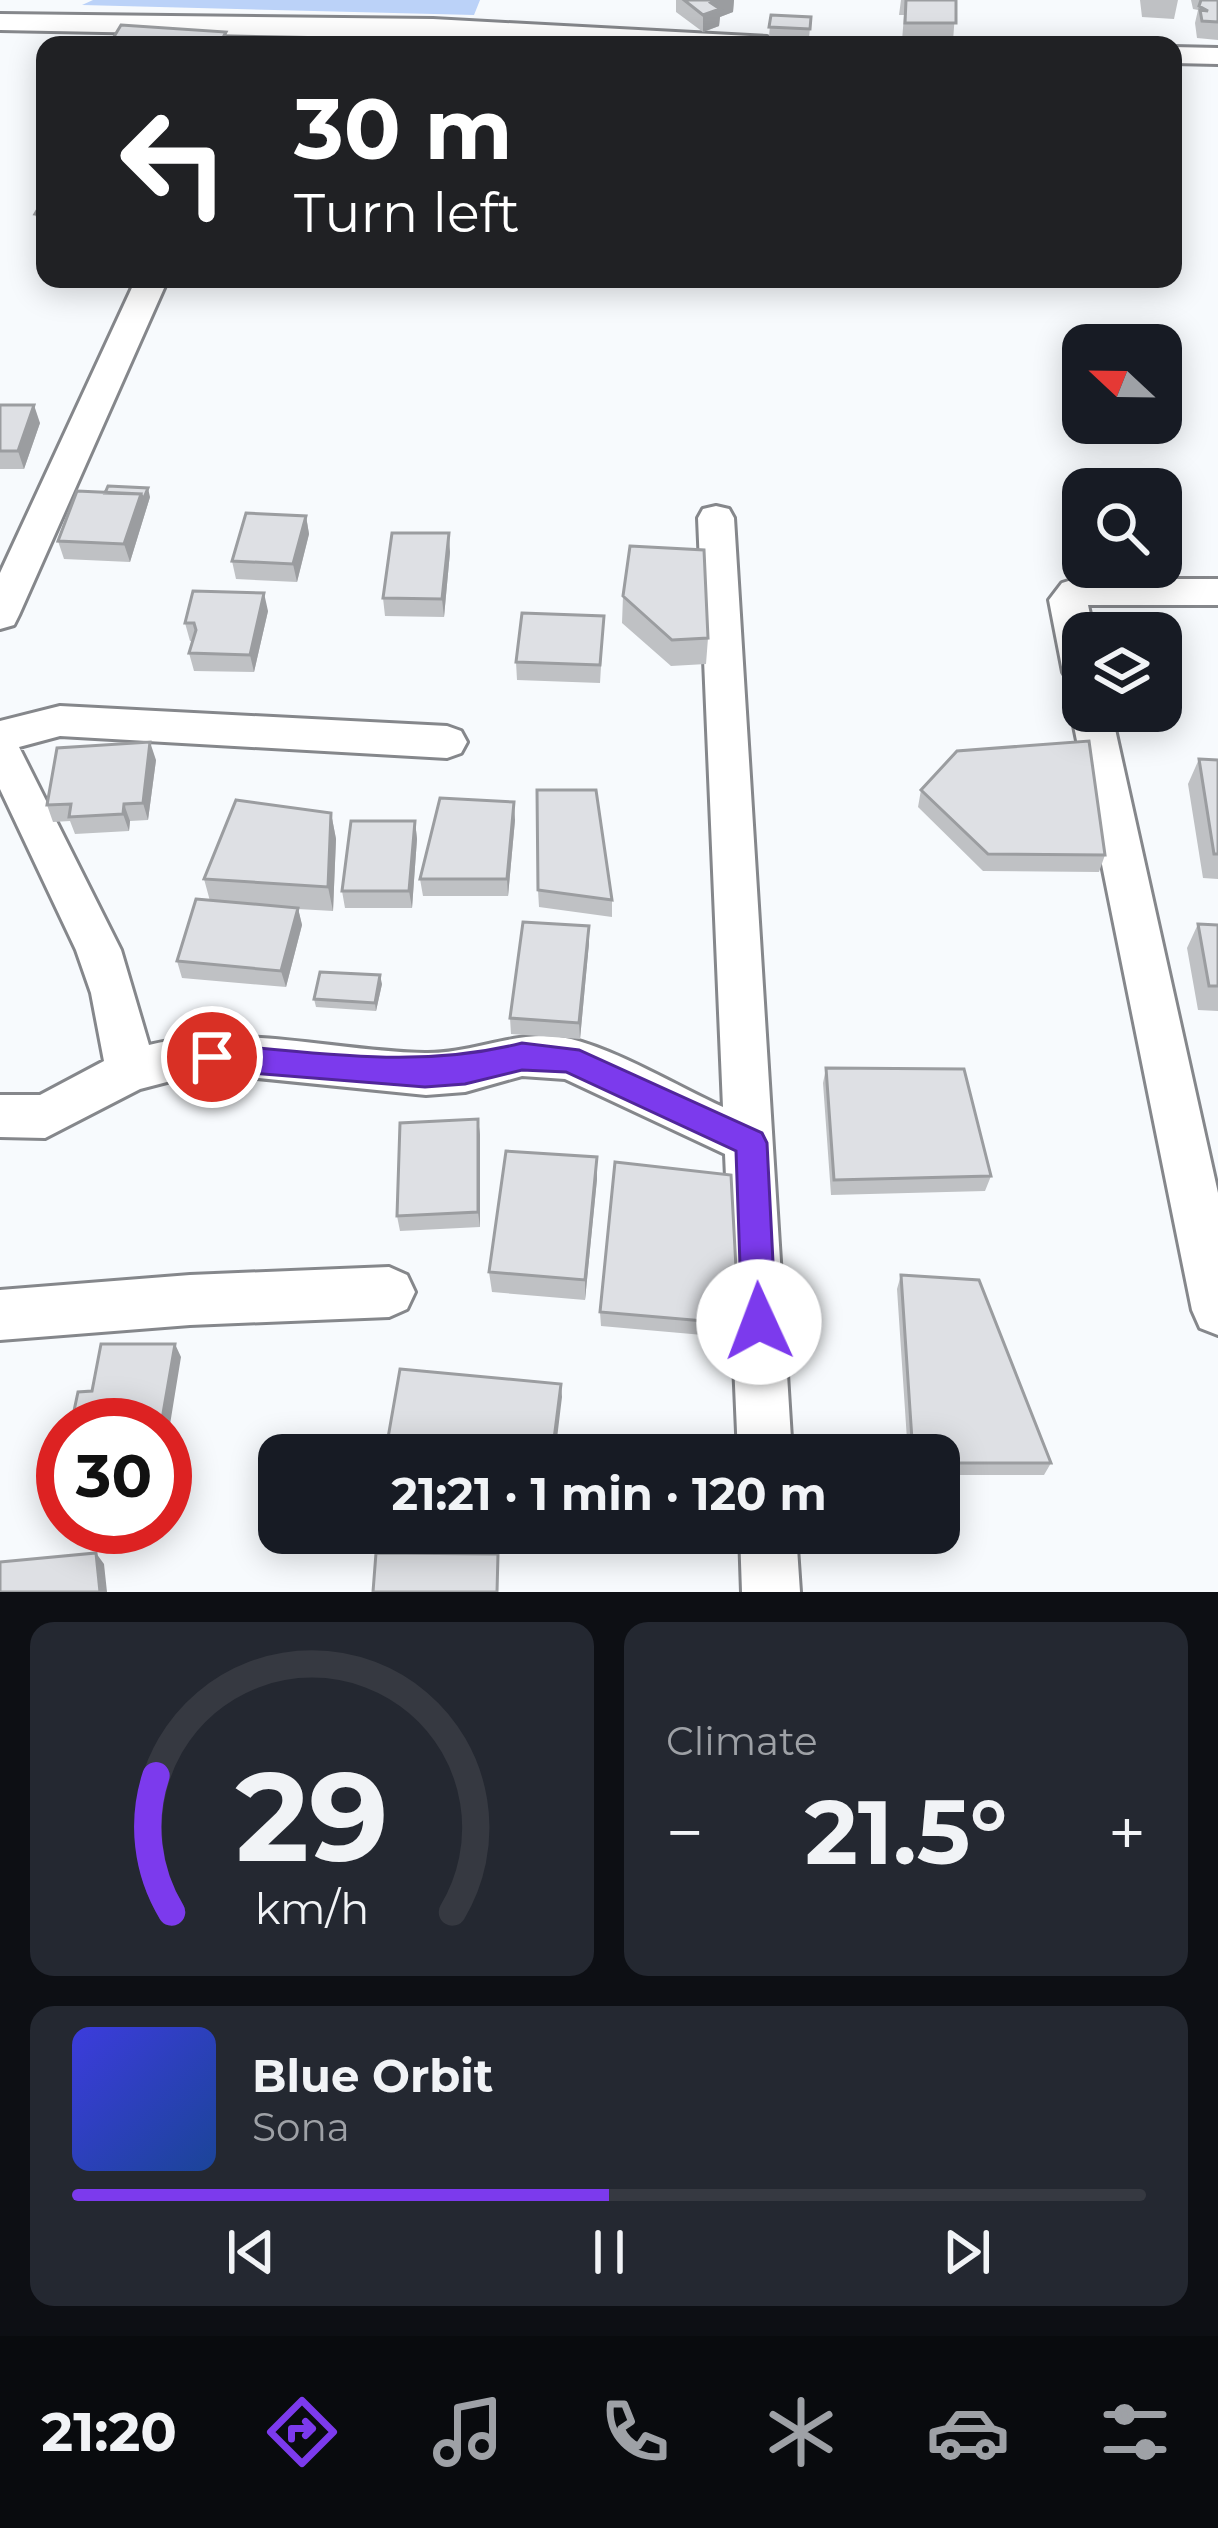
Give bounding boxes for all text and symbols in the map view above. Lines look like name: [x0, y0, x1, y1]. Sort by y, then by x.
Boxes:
text: 30 m: [294, 78, 513, 180]
icon: left: [96, 84, 252, 240]
text: Turn left: [294, 180, 520, 246]
north arrow: [1062, 324, 1182, 444]
map controls: [1062, 324, 1182, 732]
button: search: [1062, 468, 1182, 588]
button: layers: [1062, 612, 1182, 732]
pin: [161, 1006, 263, 1108]
icon: arrive: [179, 1024, 245, 1090]
position arrow: [696, 1259, 822, 1385]
speed limit sign: 30: [36, 1398, 192, 1554]
text: 21:21 · 1 min · 120 m: [391, 1466, 827, 1521]
text: Climate: [666, 1717, 818, 1765]
text: 29: [235, 1740, 389, 1892]
text: 21.5°: [805, 1777, 1007, 1887]
text: −: [666, 1792, 704, 1873]
text: +: [1108, 1792, 1146, 1873]
text: km/h: [255, 1882, 369, 1935]
text: Blue Orbit: [252, 2048, 493, 2103]
text: Sona: [252, 2103, 350, 2151]
icon: previous: [218, 2219, 284, 2285]
icon: pause: [576, 2219, 642, 2285]
icon: next: [934, 2219, 1000, 2285]
icon: directions: [260, 2390, 344, 2474]
icon: music: [426, 2390, 510, 2474]
icon: phone: [593, 2390, 677, 2474]
icon: climate: [759, 2390, 843, 2474]
icon: car: [926, 2390, 1010, 2474]
icon: filters: [1093, 2390, 1177, 2474]
text: 21:20: [41, 2399, 177, 2465]

